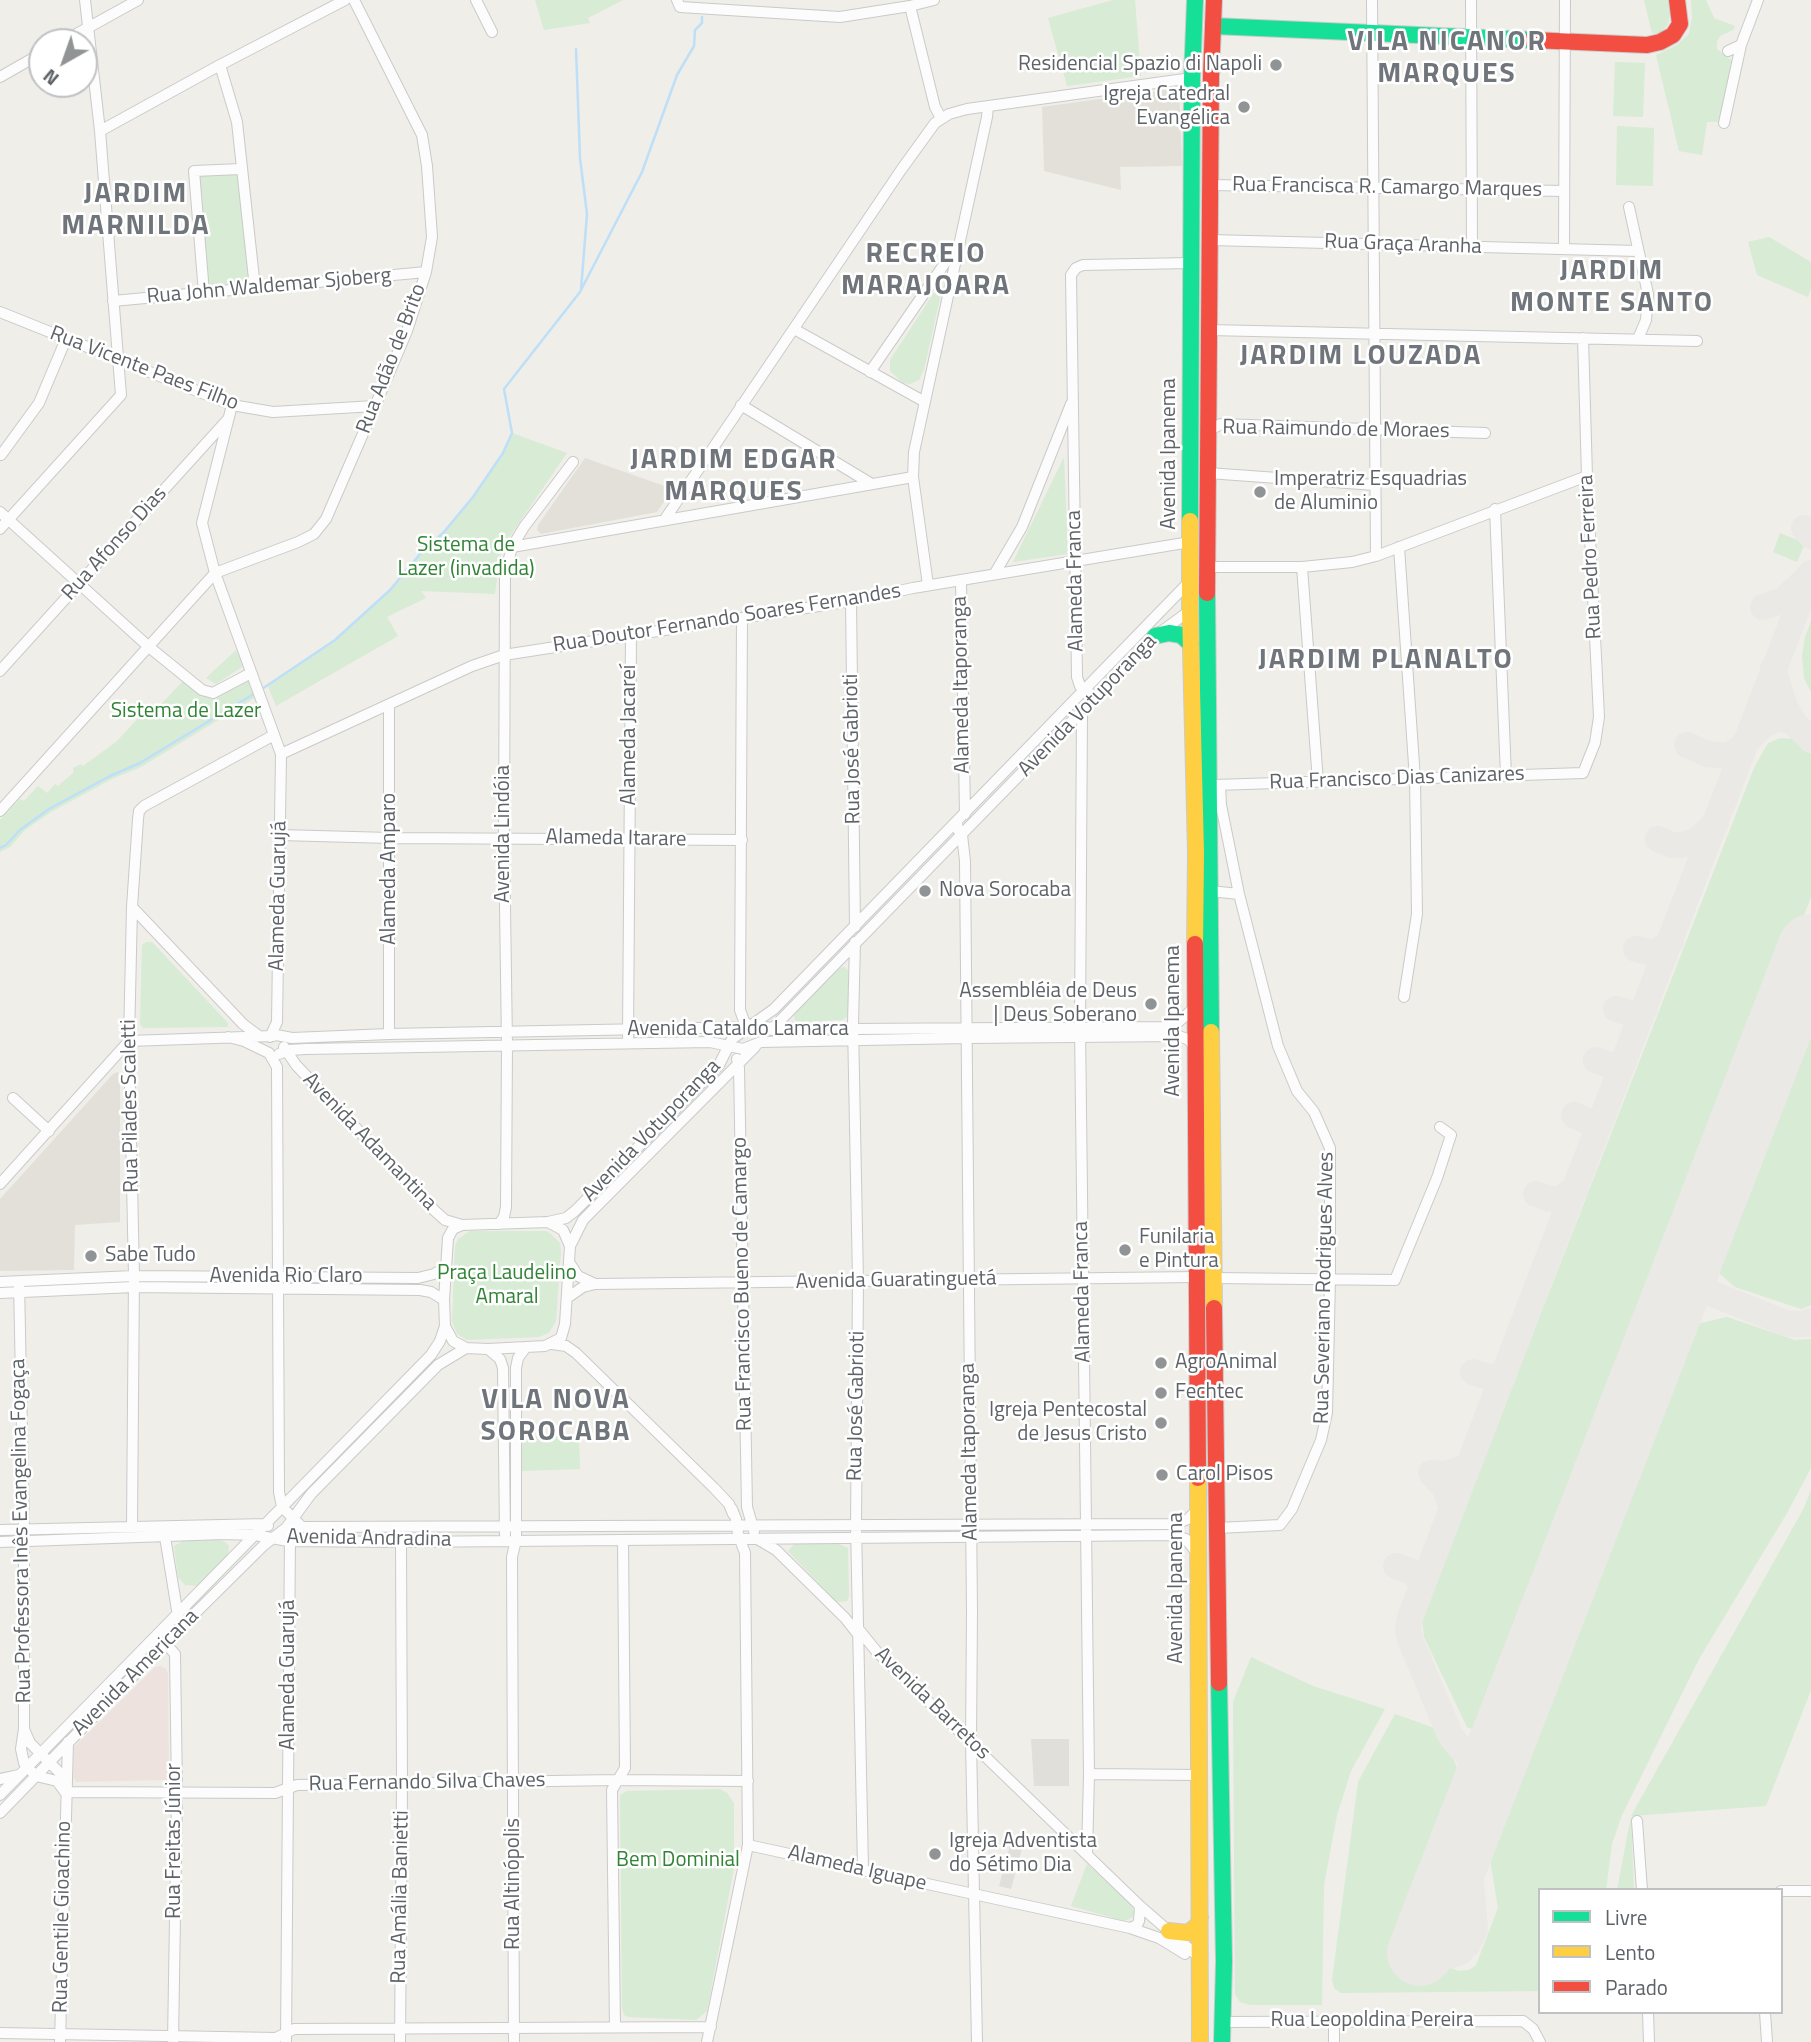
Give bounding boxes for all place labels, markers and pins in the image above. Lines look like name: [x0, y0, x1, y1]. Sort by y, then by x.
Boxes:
place label: Residencial Spazio di Napoli: [1018, 52, 1262, 78]
marker: Residencial Spazio di Napoli: [1268, 57, 1284, 73]
place label: Igreja Catedral Evangélica: [1103, 82, 1230, 132]
marker: Igreja Catedral Evangélica: [1236, 99, 1252, 115]
place label: Imperatriz Esquadrias de Aluminio: [1274, 467, 1467, 517]
marker: Imperatriz Esquadrias de Aluminio: [1252, 484, 1268, 500]
place label: Nova Sorocaba: [939, 878, 1071, 904]
marker: Nova Sorocaba: [917, 883, 933, 899]
place label: Assembléia de Deus | Deus Soberano: [959, 979, 1137, 1029]
marker: Assembléia de Deus | Deus Soberano: [1143, 996, 1159, 1012]
place label: Funilaria e Pintura: [1139, 1225, 1219, 1275]
marker: Funilaria e Pintura: [1117, 1242, 1133, 1258]
place label: Sabe Tudo: [105, 1243, 196, 1269]
marker: Sabe Tudo: [83, 1248, 99, 1264]
place label: AgroAnimal: [1175, 1350, 1277, 1376]
marker: AgroAnimal: [1153, 1355, 1169, 1371]
place label: Fechtec: [1175, 1380, 1244, 1406]
marker: Fechtec: [1153, 1385, 1169, 1401]
place label: Igreja Pentecostal de Jesus Cristo: [989, 1398, 1147, 1448]
marker: Igreja Pentecostal de Jesus Cristo: [1153, 1415, 1169, 1431]
place label: Carol Pisos: [1176, 1462, 1273, 1488]
marker: Carol Pisos: [1154, 1467, 1170, 1483]
place label: Igreja Adventista do Sétimo Dia: [949, 1829, 1097, 1879]
marker: Igreja Adventista do Sétimo Dia: [927, 1846, 943, 1862]

